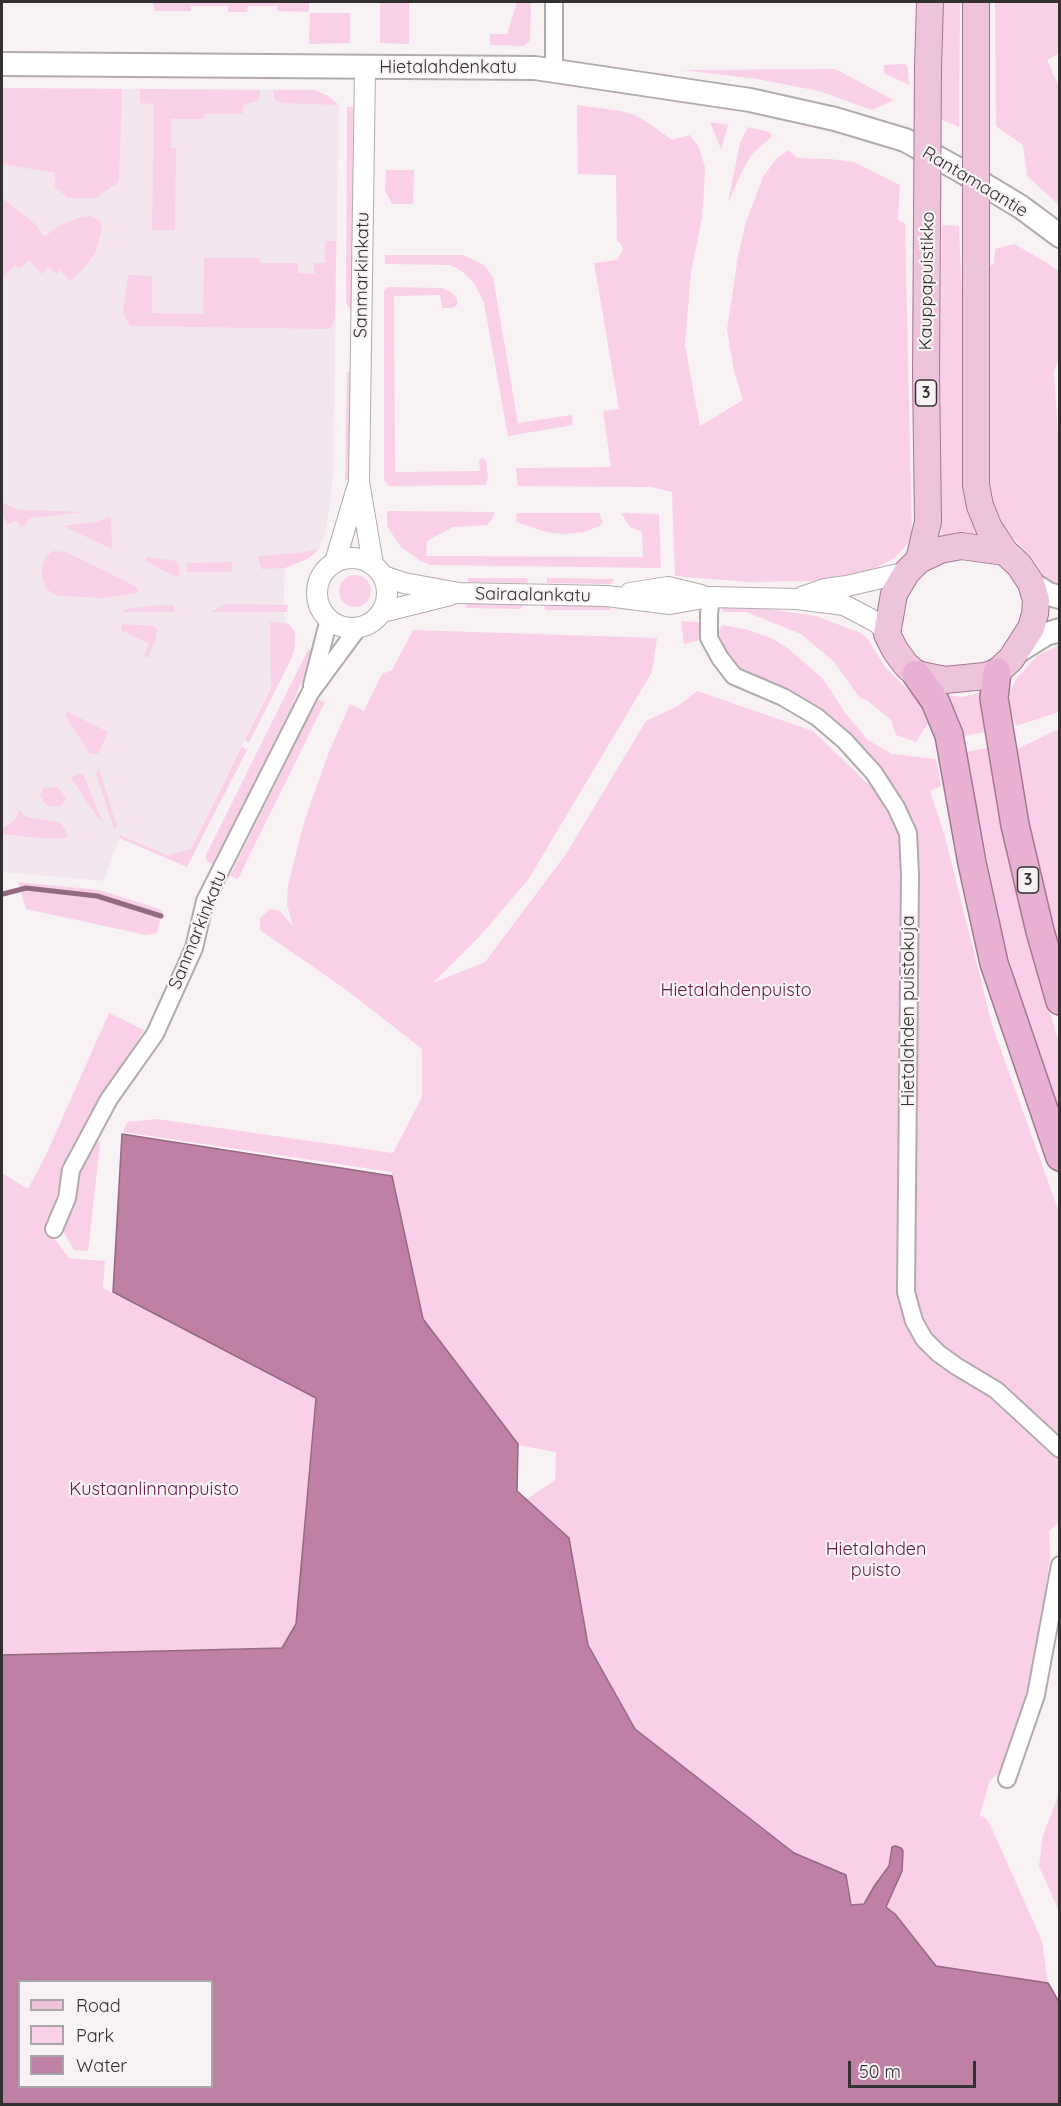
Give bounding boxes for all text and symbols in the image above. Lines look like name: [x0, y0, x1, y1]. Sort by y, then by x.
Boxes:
street label: Hietalahdenkatu: [379, 57, 517, 79]
street label: Rantamaantie: [918, 142, 1032, 222]
street label: Kauppapuistikko: [915, 211, 939, 351]
street label: Sanmarkinkatu: [350, 212, 374, 338]
road number: 3: [916, 380, 936, 406]
street label: Sairaalankatu: [475, 583, 591, 607]
street label: Sanmarkinkatu: [164, 867, 232, 993]
road number: 3: [1018, 867, 1038, 893]
street label: Hietalahden puistokuja: [898, 915, 920, 1107]
park label: Hietalahdenpuisto: [660, 980, 812, 1002]
park label: Kustaanlinnanpuisto: [69, 1479, 239, 1501]
park label: Hietalahden puisto: [826, 1539, 926, 1582]
legend: [18, 1980, 213, 2088]
text: Road: [76, 1994, 121, 2017]
text: Park: [76, 2024, 114, 2047]
scale bar: [851, 2049, 978, 2087]
text: Water: [76, 2054, 127, 2077]
text: 50 m: [859, 2060, 901, 2083]

